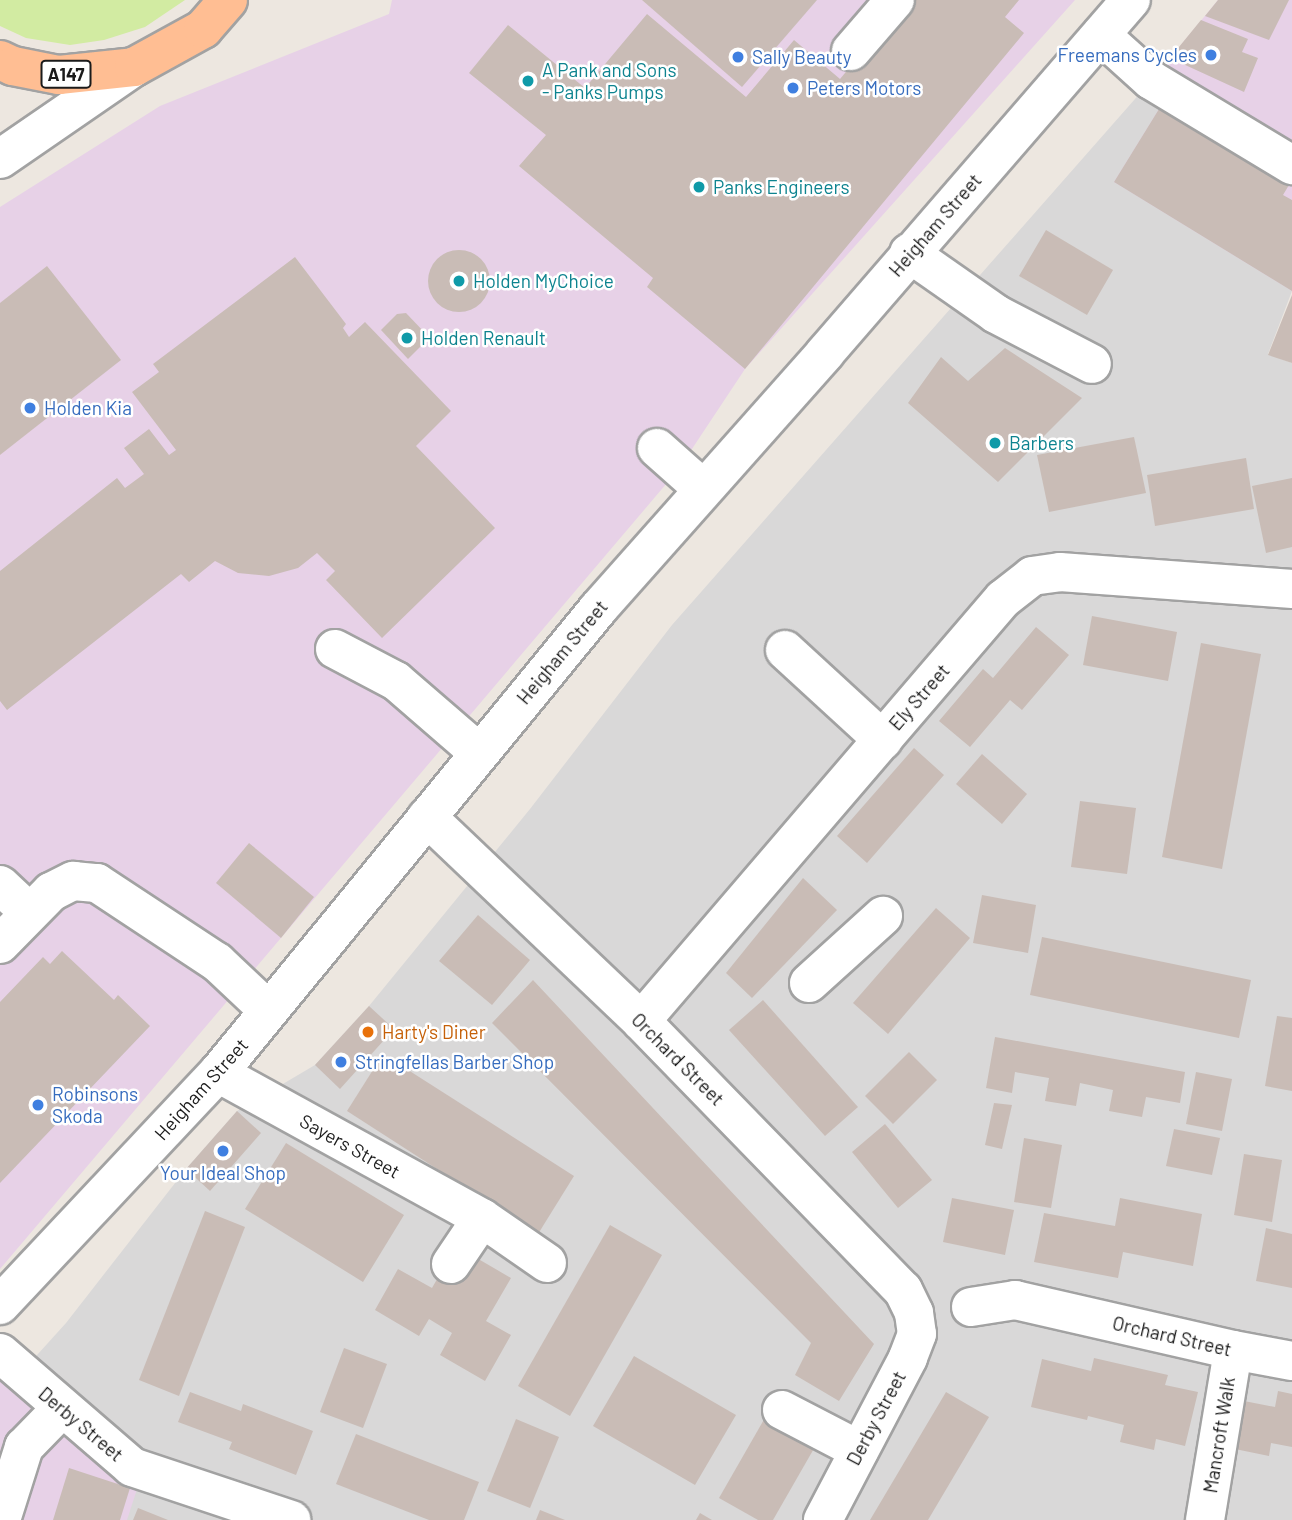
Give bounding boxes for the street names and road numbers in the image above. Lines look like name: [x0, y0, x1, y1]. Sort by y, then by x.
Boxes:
road number: A147: [40, 60, 92, 88]
street label: Heigham Street: [884, 169, 986, 281]
street label: Heigham Street: [512, 595, 612, 709]
street label: Ely Street: [884, 659, 954, 735]
street label: Orchard Street: [627, 1008, 729, 1110]
street label: Heigham Street: [149, 1033, 253, 1145]
street label: Sayers Street: [296, 1109, 404, 1183]
street label: Orchard Street: [1110, 1311, 1234, 1361]
street label: Derby Street: [842, 1367, 910, 1469]
street label: Mancroft Walk: [1199, 1375, 1239, 1495]
street label: Derby Street: [34, 1382, 128, 1466]

